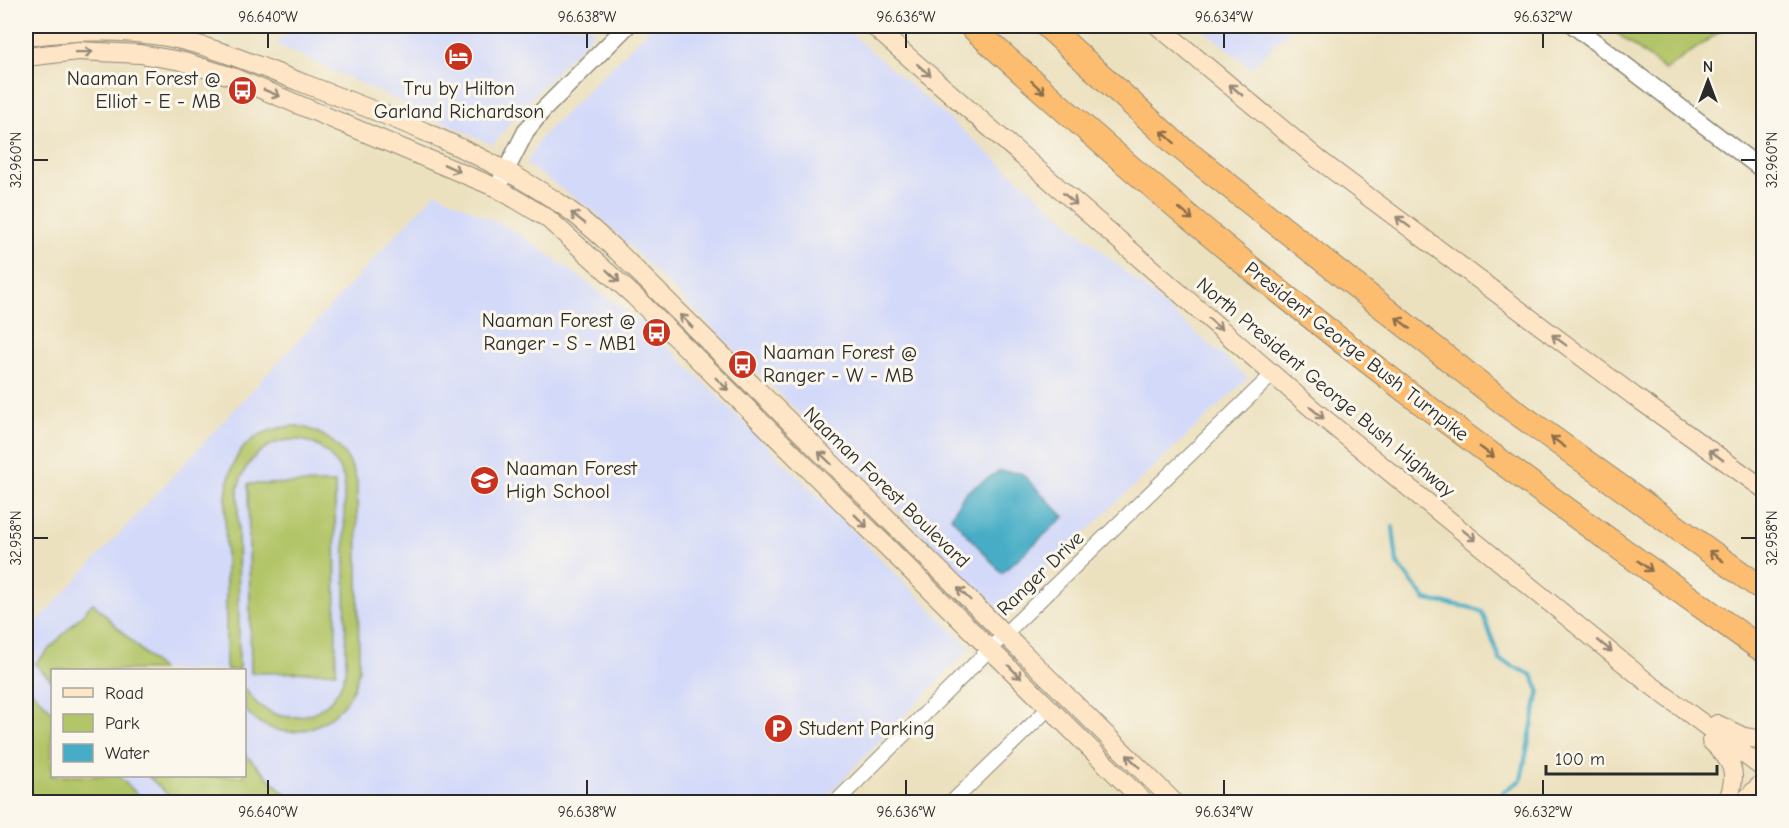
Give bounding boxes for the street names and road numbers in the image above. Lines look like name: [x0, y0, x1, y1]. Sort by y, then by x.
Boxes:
street label: President George Bush Turnpike: [1240, 257, 1473, 446]
street label: North President George Bush Highway: [1192, 273, 1459, 502]
street label: Naaman Forest Boulevard: [799, 402, 974, 573]
street label: Ranger Drive: [992, 526, 1088, 620]

